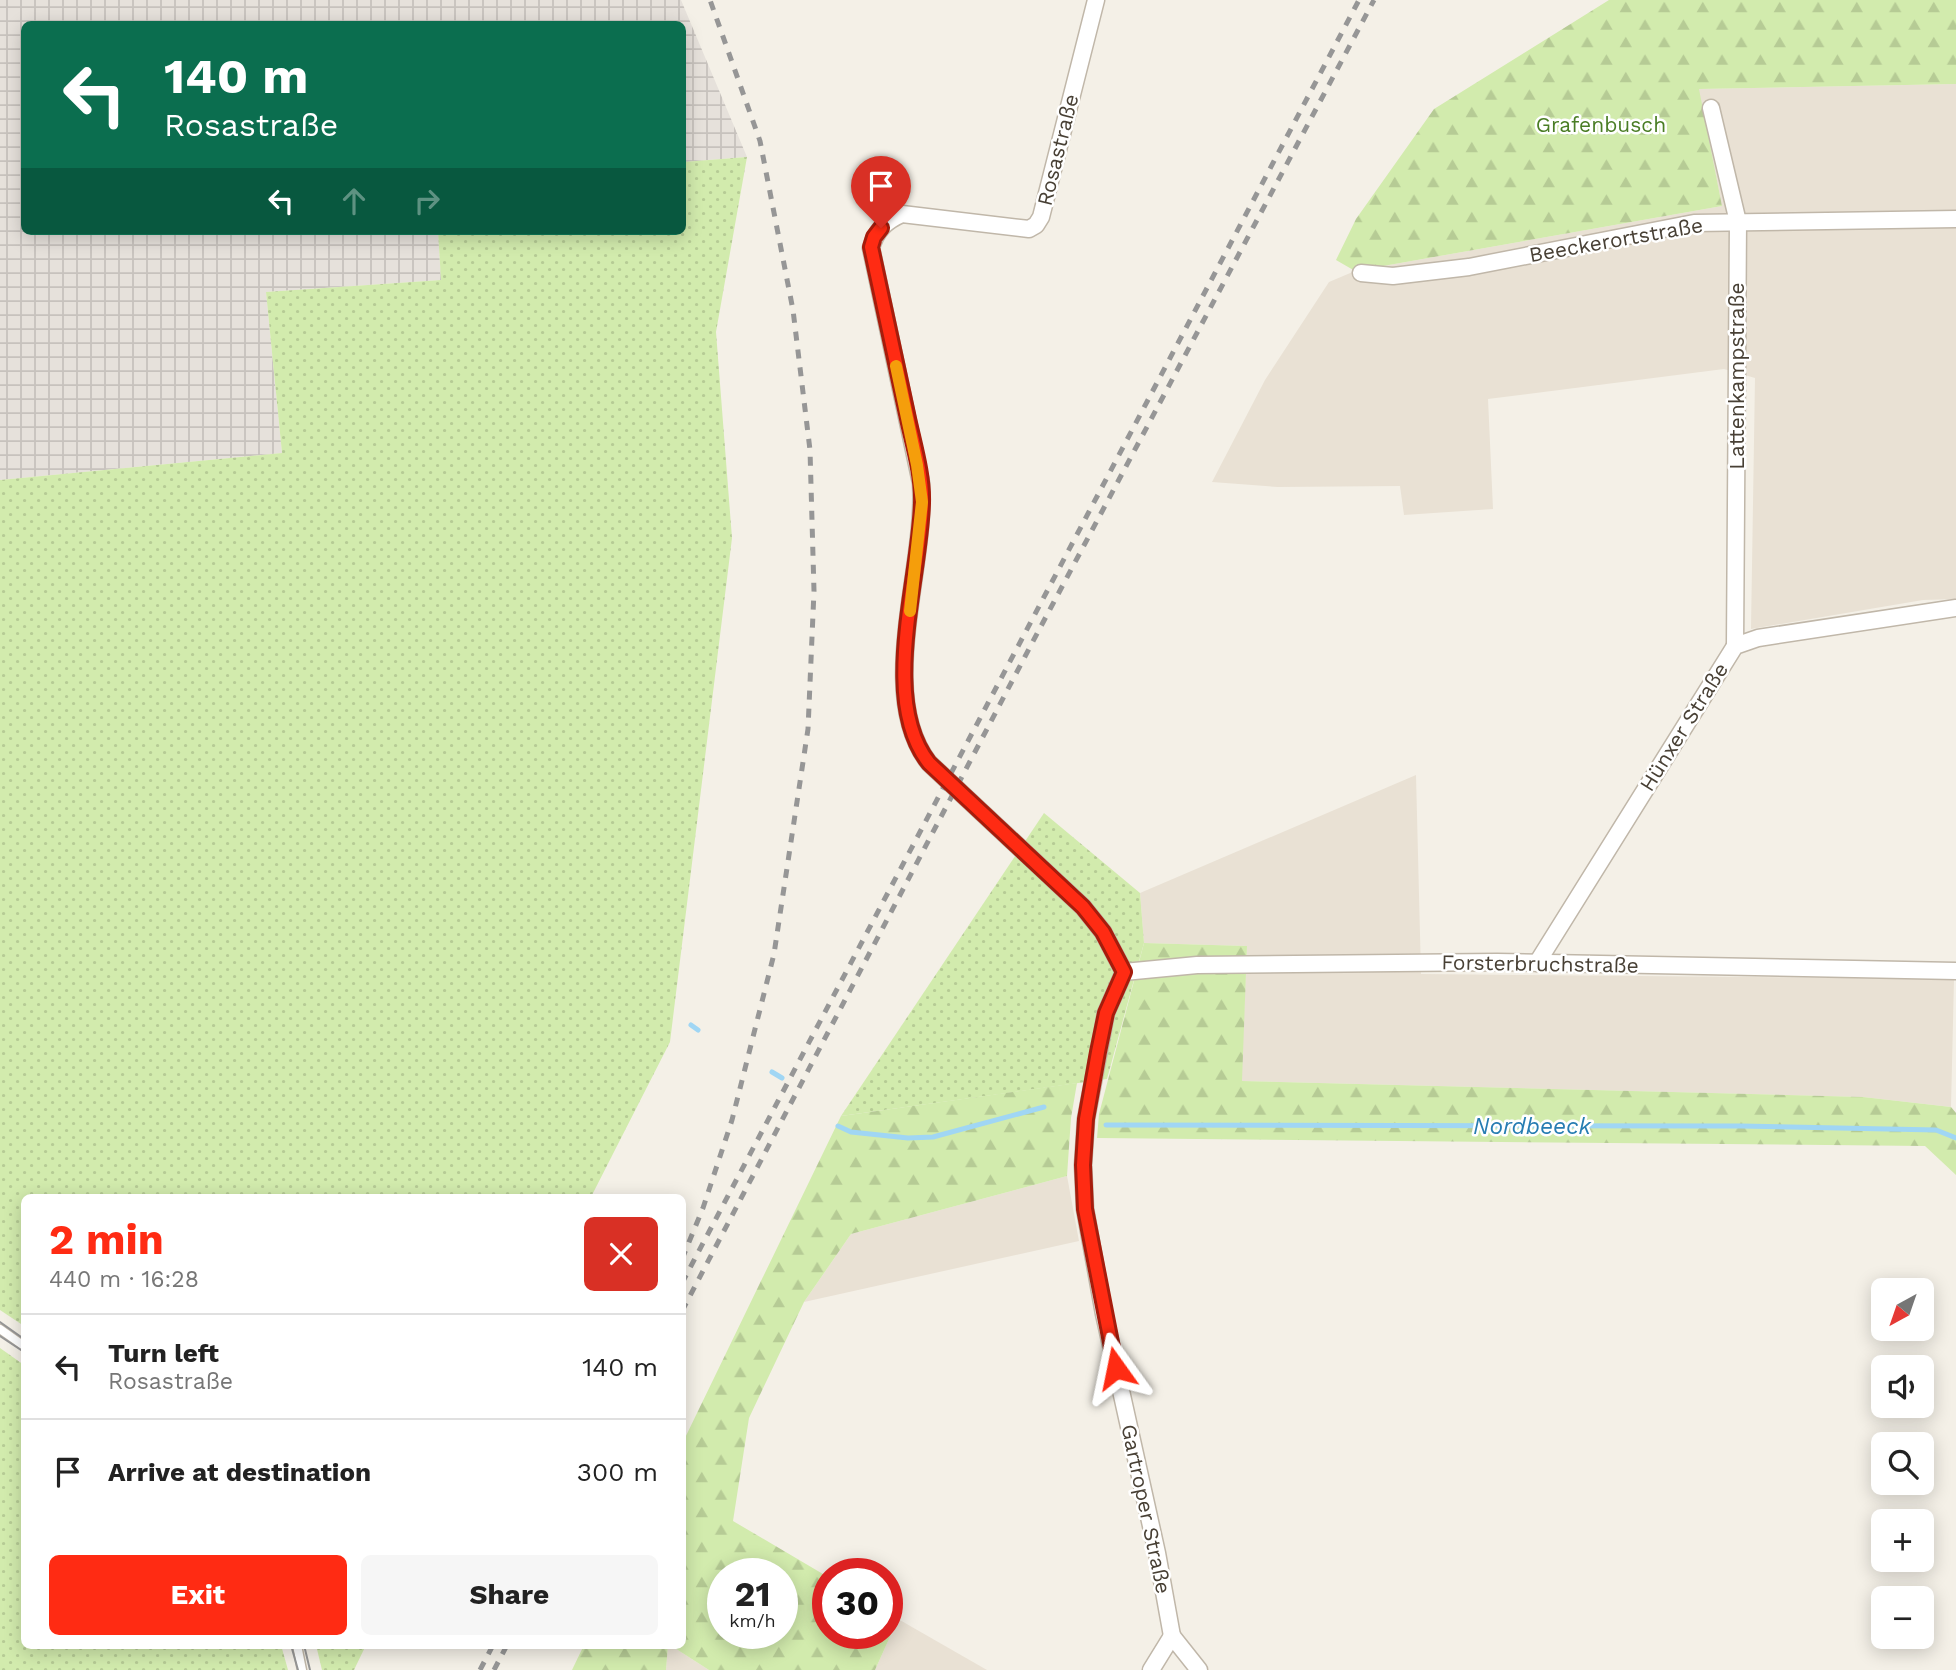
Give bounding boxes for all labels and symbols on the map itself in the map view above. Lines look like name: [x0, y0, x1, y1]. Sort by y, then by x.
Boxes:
street label: Rosastraße: [1032, 91, 1083, 208]
park label: Grafenbusch: [1536, 112, 1666, 137]
pin: [851, 156, 911, 228]
street label: Beeckerortstraße: [1527, 212, 1705, 267]
street label: Lattenkampstraße: [1724, 282, 1749, 470]
street label: Hünxer Straße: [1634, 658, 1733, 796]
street label: Forsterbruchstraße: [1441, 949, 1639, 978]
water label: Nordbeeck: [1473, 1113, 1592, 1140]
north arrow: [1871, 1278, 1934, 1340]
position arrow: [1079, 1331, 1153, 1405]
street label: Gartroper Straße: [1116, 1422, 1177, 1596]
speed limit sign: 30: [812, 1558, 903, 1649]

